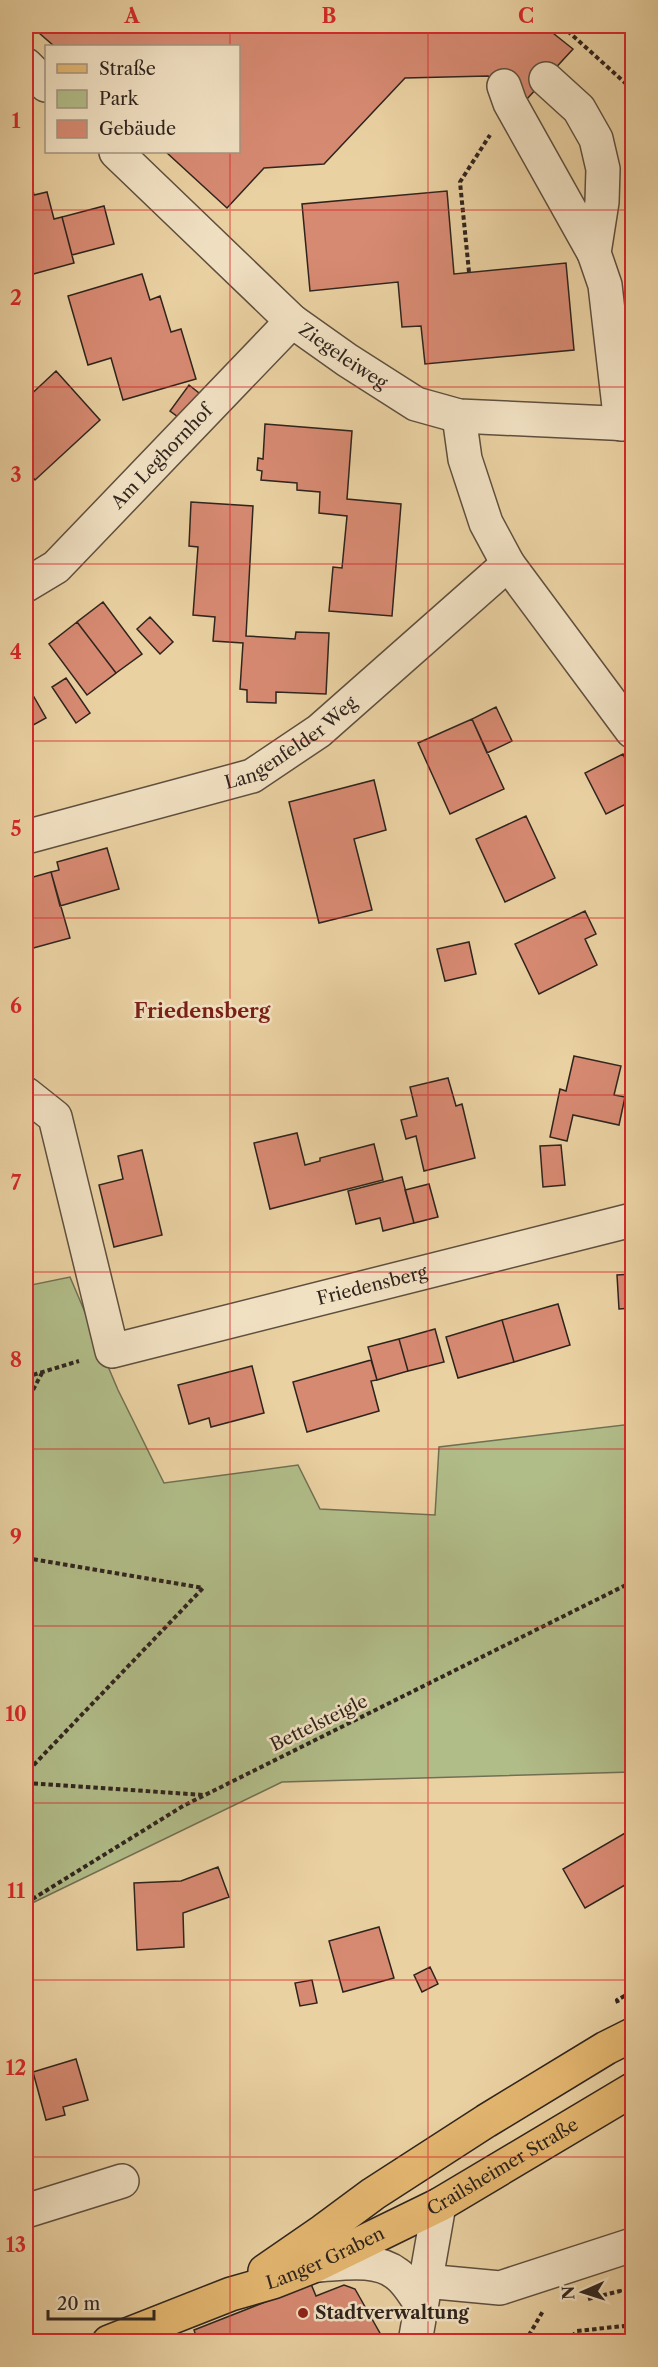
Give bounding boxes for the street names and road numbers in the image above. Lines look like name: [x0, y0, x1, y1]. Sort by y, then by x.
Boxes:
street label: Ziegeleiweg: [295, 318, 392, 394]
street label: Am Leghornhof: [106, 398, 219, 514]
street label: Langenfelder Weg: [222, 691, 362, 794]
street label: Friedensberg: [315, 1261, 430, 1310]
street label: Bettelsteigle: [267, 1690, 371, 1756]
street label: Crailsheimer Straße: [423, 2114, 582, 2220]
street label: Langer Graben: [264, 2222, 388, 2294]

